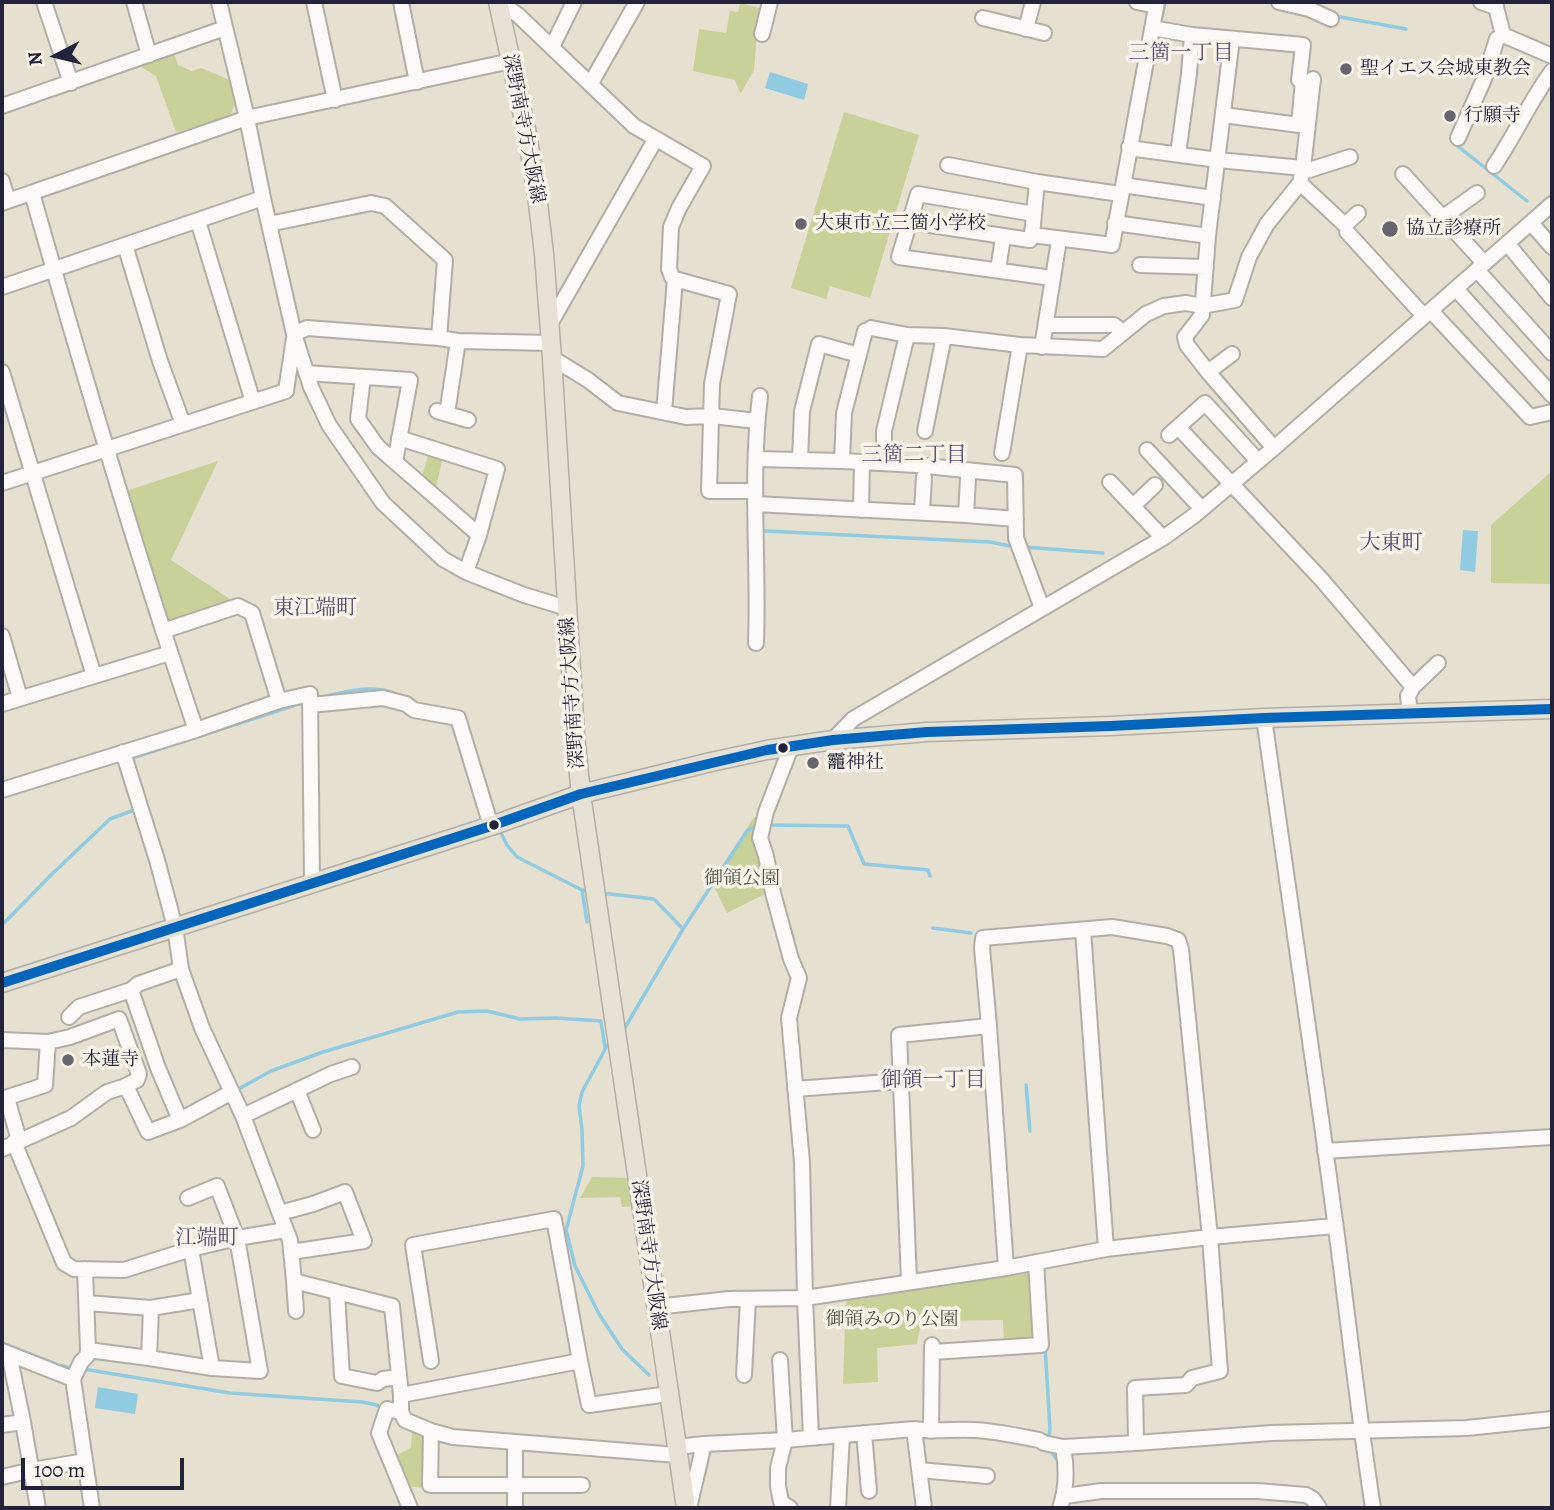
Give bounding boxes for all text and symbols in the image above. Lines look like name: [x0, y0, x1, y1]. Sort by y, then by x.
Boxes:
north arrow: [21, 21, 91, 91]
district label: 三箇一丁目: [1129, 41, 1233, 67]
text: N: [21, 50, 49, 67]
street label: 深野南寺方大阪線: [497, 52, 549, 206]
place label: 聖イエス会城東教会: [1360, 58, 1531, 80]
marker: 聖イエス会城東教会: [1338, 61, 1354, 77]
place label: 行願寺: [1464, 105, 1521, 127]
marker: 行願寺: [1442, 108, 1458, 124]
place label: 大東市立三箇小学校: [815, 213, 986, 235]
marker: 大東市立三箇小学校: [793, 216, 809, 232]
place label: 協立診療所: [1406, 218, 1501, 240]
marker: 協立診療所: [1380, 219, 1400, 239]
district label: 三箇二丁目: [862, 443, 966, 469]
district label: 大東町: [1360, 531, 1422, 557]
district label: 東江端町: [273, 596, 357, 622]
street label: 深野南寺方大阪線: [556, 616, 590, 770]
unlabelled marker: [776, 741, 790, 755]
place label: 龗神社: [827, 752, 884, 774]
marker: 龗神社: [805, 755, 821, 771]
unlabelled marker: [487, 818, 501, 832]
park label: 御領公園: [704, 868, 780, 890]
place label: 本蓮寺: [82, 1049, 139, 1071]
marker: 本蓮寺: [60, 1052, 76, 1068]
district label: 御領一丁目: [881, 1068, 985, 1094]
street label: 深野南寺方大阪線: [626, 1178, 670, 1332]
district label: 江端町: [176, 1226, 238, 1252]
park label: 御領みのり公園: [826, 1309, 958, 1331]
scale bar: [24, 1444, 187, 1488]
text: 100 m: [34, 1456, 85, 1484]

